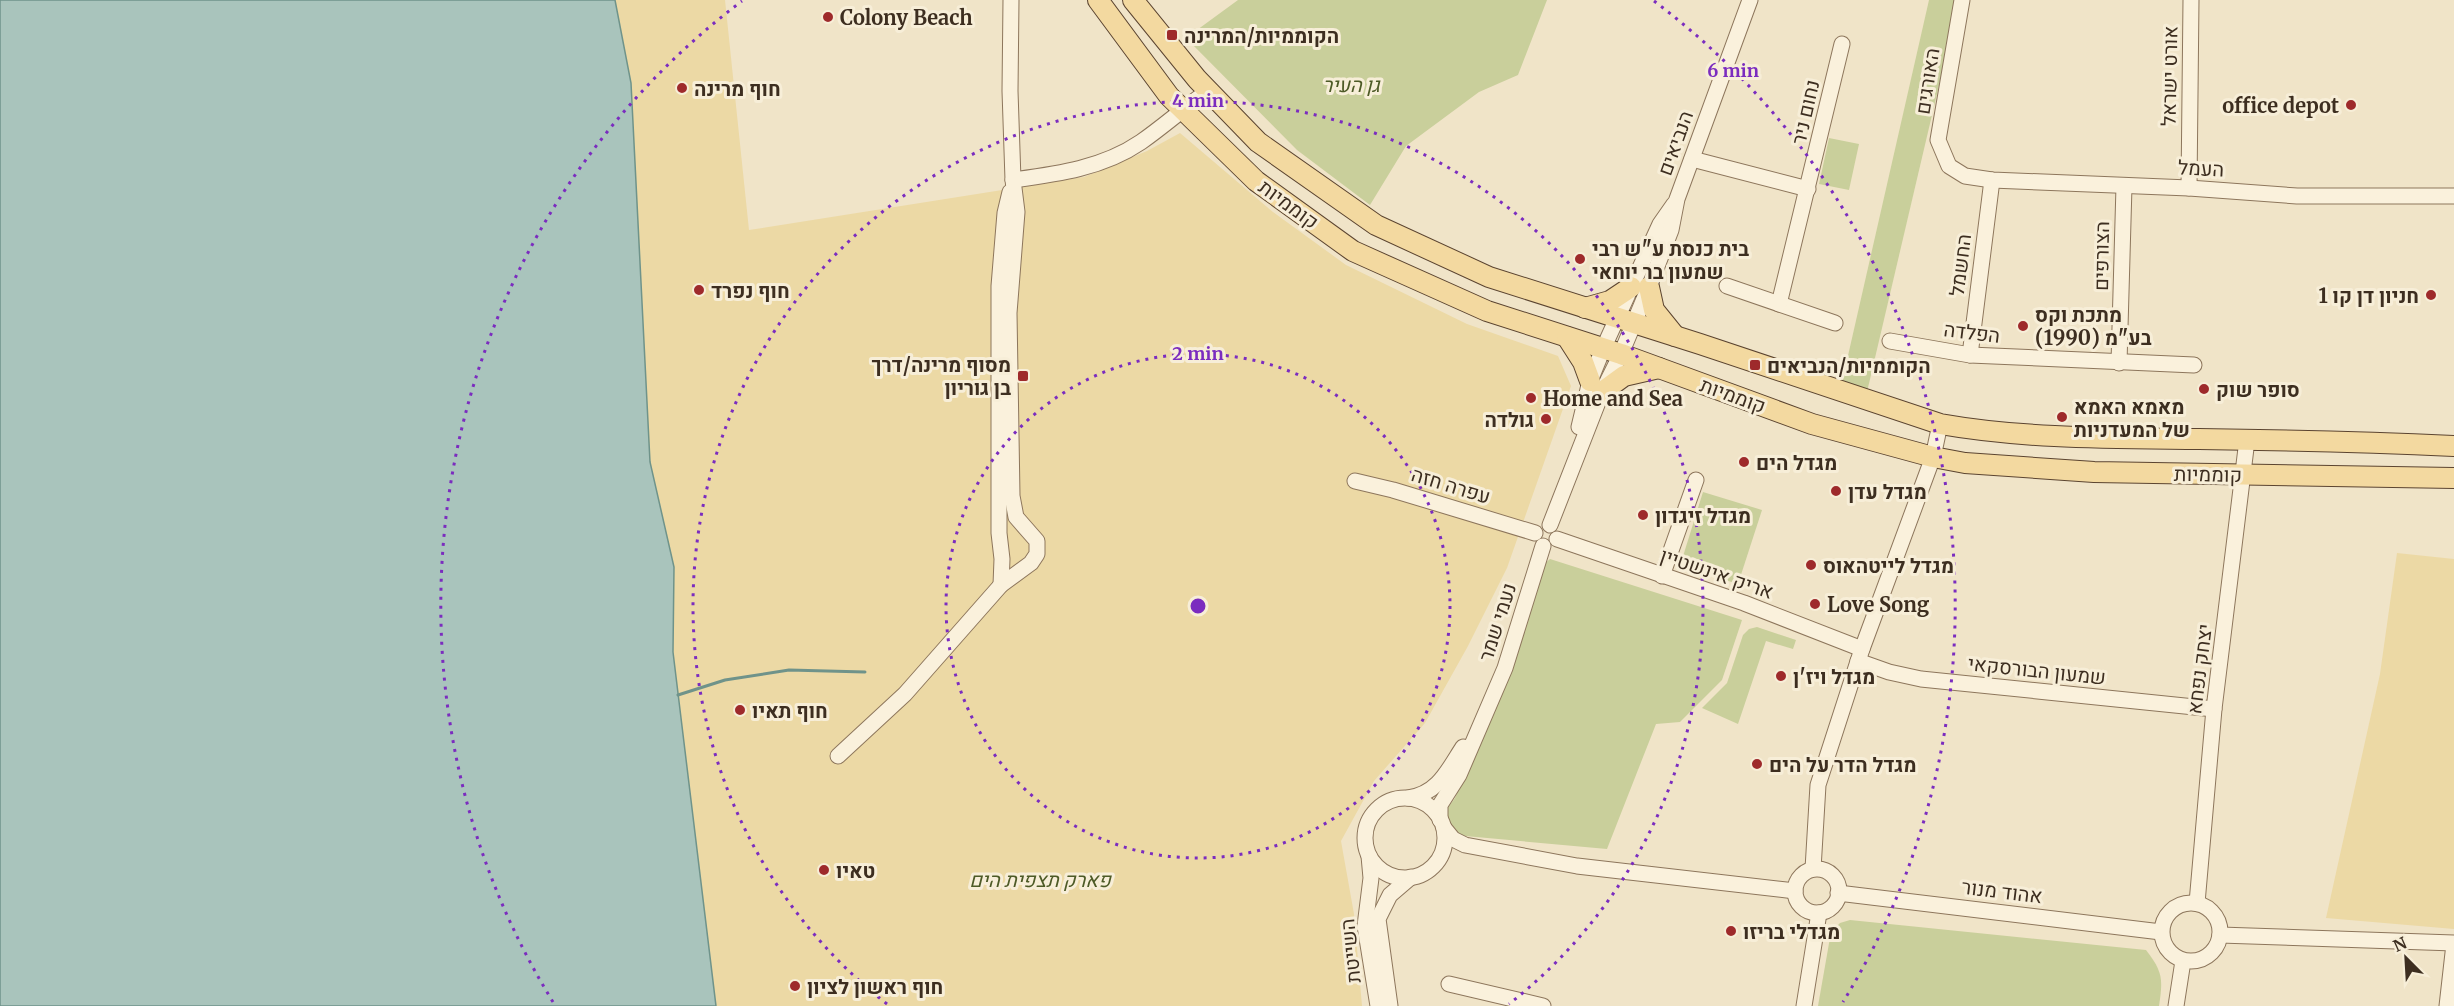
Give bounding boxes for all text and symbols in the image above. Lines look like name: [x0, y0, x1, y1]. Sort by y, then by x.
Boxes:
place label: Colony Beach: [840, 5, 973, 30]
marker: Colony Beach: [821, 10, 835, 24]
place label: הקוממיות/המרינה: [1184, 23, 1339, 48]
street label: אורט ישראל: [2156, 26, 2182, 126]
marker: הקוממיות/המרינה: [1165, 28, 1179, 42]
street label: האורגים: [1909, 46, 1945, 116]
text: 6 min: [1707, 59, 1759, 82]
park label: גן העיר: [1322, 72, 1381, 97]
place label: חוף מרינה: [694, 76, 781, 101]
street label: נחום ניר: [1785, 77, 1825, 147]
marker: חוף מרינה: [675, 81, 689, 95]
text: 4 min: [1172, 89, 1224, 112]
place label: office depot: [2222, 93, 2339, 118]
marker: office depot: [2344, 98, 2358, 112]
street label: הנביאים: [1652, 107, 1698, 179]
street label: העמל: [2177, 154, 2225, 182]
street label: קוממיות: [1254, 174, 1324, 234]
street label: הצורפים: [2088, 221, 2114, 291]
street label: החשמל: [1944, 232, 1976, 298]
place label: בית כנסת ע"ש רבי שמעון בר יוחאי: [1592, 236, 1749, 284]
marker: בית כנסת ע"ש רבי שמעון בר יוחאי: [1573, 252, 1587, 266]
place label: חוף נפרד: [711, 278, 790, 303]
marker: חוף נפרד: [692, 283, 706, 297]
place label: חניון דן קו 1: [2319, 283, 2419, 308]
marker: חניון דן קו 1: [2424, 288, 2438, 302]
place label: מתכת וקס (1990) בע"מ: [2035, 302, 2152, 350]
street label: הפלדה: [1942, 316, 2002, 348]
marker: מתכת וקס (1990) בע"מ: [2016, 319, 2030, 333]
text: 2 min: [1172, 342, 1224, 365]
place label: מסוף מרינה/דרך בן גוריון: [871, 352, 1011, 400]
place label: הקוממיות/הנביאים: [1767, 353, 1931, 378]
marker: הקוממיות/הנביאים: [1748, 358, 1762, 372]
marker: מסוף מרינה/דרך בן גוריון: [1016, 369, 1030, 383]
street label: קוממיות: [1697, 372, 1769, 418]
place label: סופר שוק: [2216, 377, 2300, 402]
marker: סופר שוק: [2197, 382, 2211, 396]
place label: Home and Sea: [1543, 386, 1683, 411]
marker: Home and Sea: [1524, 391, 1538, 405]
place label: מאמא האמא של המעדניות: [2074, 394, 2190, 442]
place label: גולדה: [1484, 407, 1534, 432]
marker: מאמא האמא של המעדניות: [2055, 410, 2069, 424]
marker: גולדה: [1539, 412, 1553, 426]
place label: מגדל הים: [1756, 450, 1837, 475]
marker: מגדל הים: [1737, 455, 1751, 469]
street label: עפרה חזה: [1408, 461, 1494, 509]
street label: קוממיות: [2174, 461, 2242, 487]
place label: מגדל עדן: [1848, 479, 1927, 504]
marker: מגדל עדן: [1829, 484, 1843, 498]
place label: מגדל זיגדון: [1655, 503, 1751, 528]
marker: מגדל זיגדון: [1636, 508, 1650, 522]
street label: אריק אינשטיין: [1657, 542, 1777, 604]
place label: מגדל לייטהאוס: [1823, 553, 1954, 578]
marker: מגדל לייטהאוס: [1804, 558, 1818, 572]
street label: נעמי שמר: [1473, 580, 1521, 664]
place label: Love Song: [1827, 592, 1930, 617]
centre of rings: [1188, 596, 1208, 616]
marker: Love Song: [1808, 597, 1822, 611]
street label: יצחק נפחא: [2181, 622, 2217, 716]
street label: שמעון הבורסקאי: [1967, 650, 2107, 690]
place label: מגדל ויז'ן: [1793, 664, 1875, 689]
marker: מגדל ויז'ן: [1774, 669, 1788, 683]
place label: חוף תאיו: [752, 698, 828, 723]
marker: חוף תאיו: [733, 703, 747, 717]
place label: מגדל הדר על הים: [1769, 752, 1916, 777]
marker: מגדל הדר על הים: [1750, 757, 1764, 771]
place label: טאיו: [836, 858, 875, 883]
marker: טאיו: [817, 863, 831, 877]
park label: פארק תצפית הים: [969, 867, 1112, 892]
street label: אהוד מנור: [1960, 874, 2044, 908]
street label: השייטת: [1334, 918, 1366, 984]
place label: מגדלי בריזו: [1743, 919, 1840, 944]
marker: מגדלי בריזו: [1724, 924, 1738, 938]
north arrow: [2376, 928, 2436, 988]
text: N: [2390, 932, 2410, 956]
place label: חוף ראשון לציון: [807, 974, 943, 999]
marker: חוף ראשון לציון: [788, 979, 802, 993]

